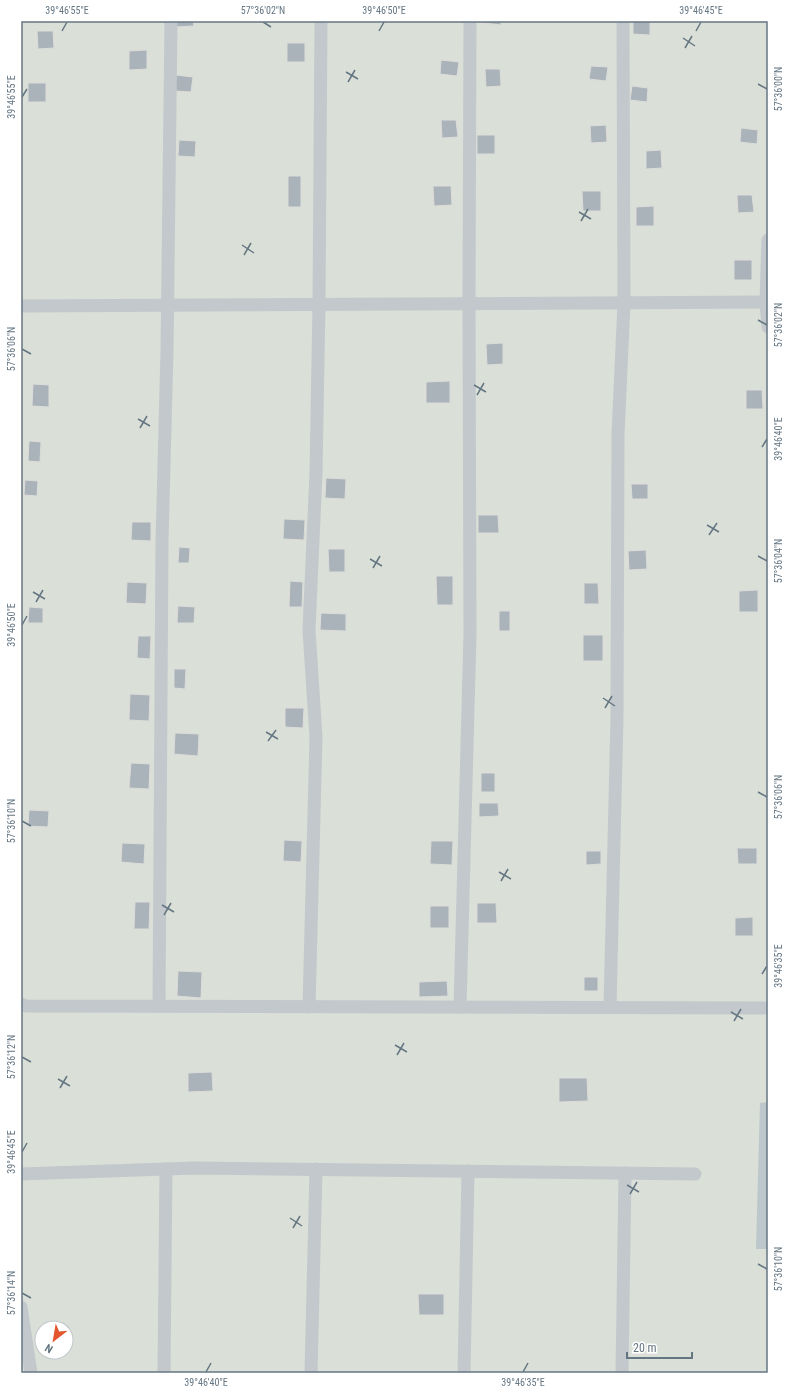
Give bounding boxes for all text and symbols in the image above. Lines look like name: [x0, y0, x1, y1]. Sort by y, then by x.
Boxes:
text: 39°46'55"E: [45, 5, 89, 16]
text: 57°36'02"N: [241, 5, 285, 16]
text: 39°46'50"E: [362, 5, 406, 16]
text: 39°46'45"E: [679, 5, 723, 16]
text: 57°36'00"N: [773, 67, 784, 111]
text: 39°46'55"E: [6, 75, 17, 119]
text: 57°36'02"N: [773, 303, 784, 347]
text: 57°36'06"N: [6, 327, 17, 371]
text: 39°46'40"E: [773, 417, 784, 461]
text: 57°36'04"N: [773, 539, 784, 583]
text: 39°46'50"E: [6, 603, 17, 647]
text: 57°36'06"N: [773, 775, 784, 819]
text: 57°36'10"N: [6, 799, 17, 843]
text: 39°46'35"E: [773, 944, 784, 988]
text: 57°36'12"N: [6, 1035, 17, 1079]
text: 39°46'45"E: [6, 1130, 17, 1174]
text: 57°36'10"N: [773, 1247, 784, 1291]
text: 57°36'14"N: [6, 1271, 17, 1315]
north arrow: [34, 1320, 74, 1360]
scale bar: [627, 1334, 692, 1360]
text: N: [43, 1341, 55, 1355]
text: 20 m: [633, 1341, 657, 1355]
text: 39°46'40"E: [184, 1377, 228, 1388]
text: 39°46'35"E: [501, 1377, 545, 1388]

